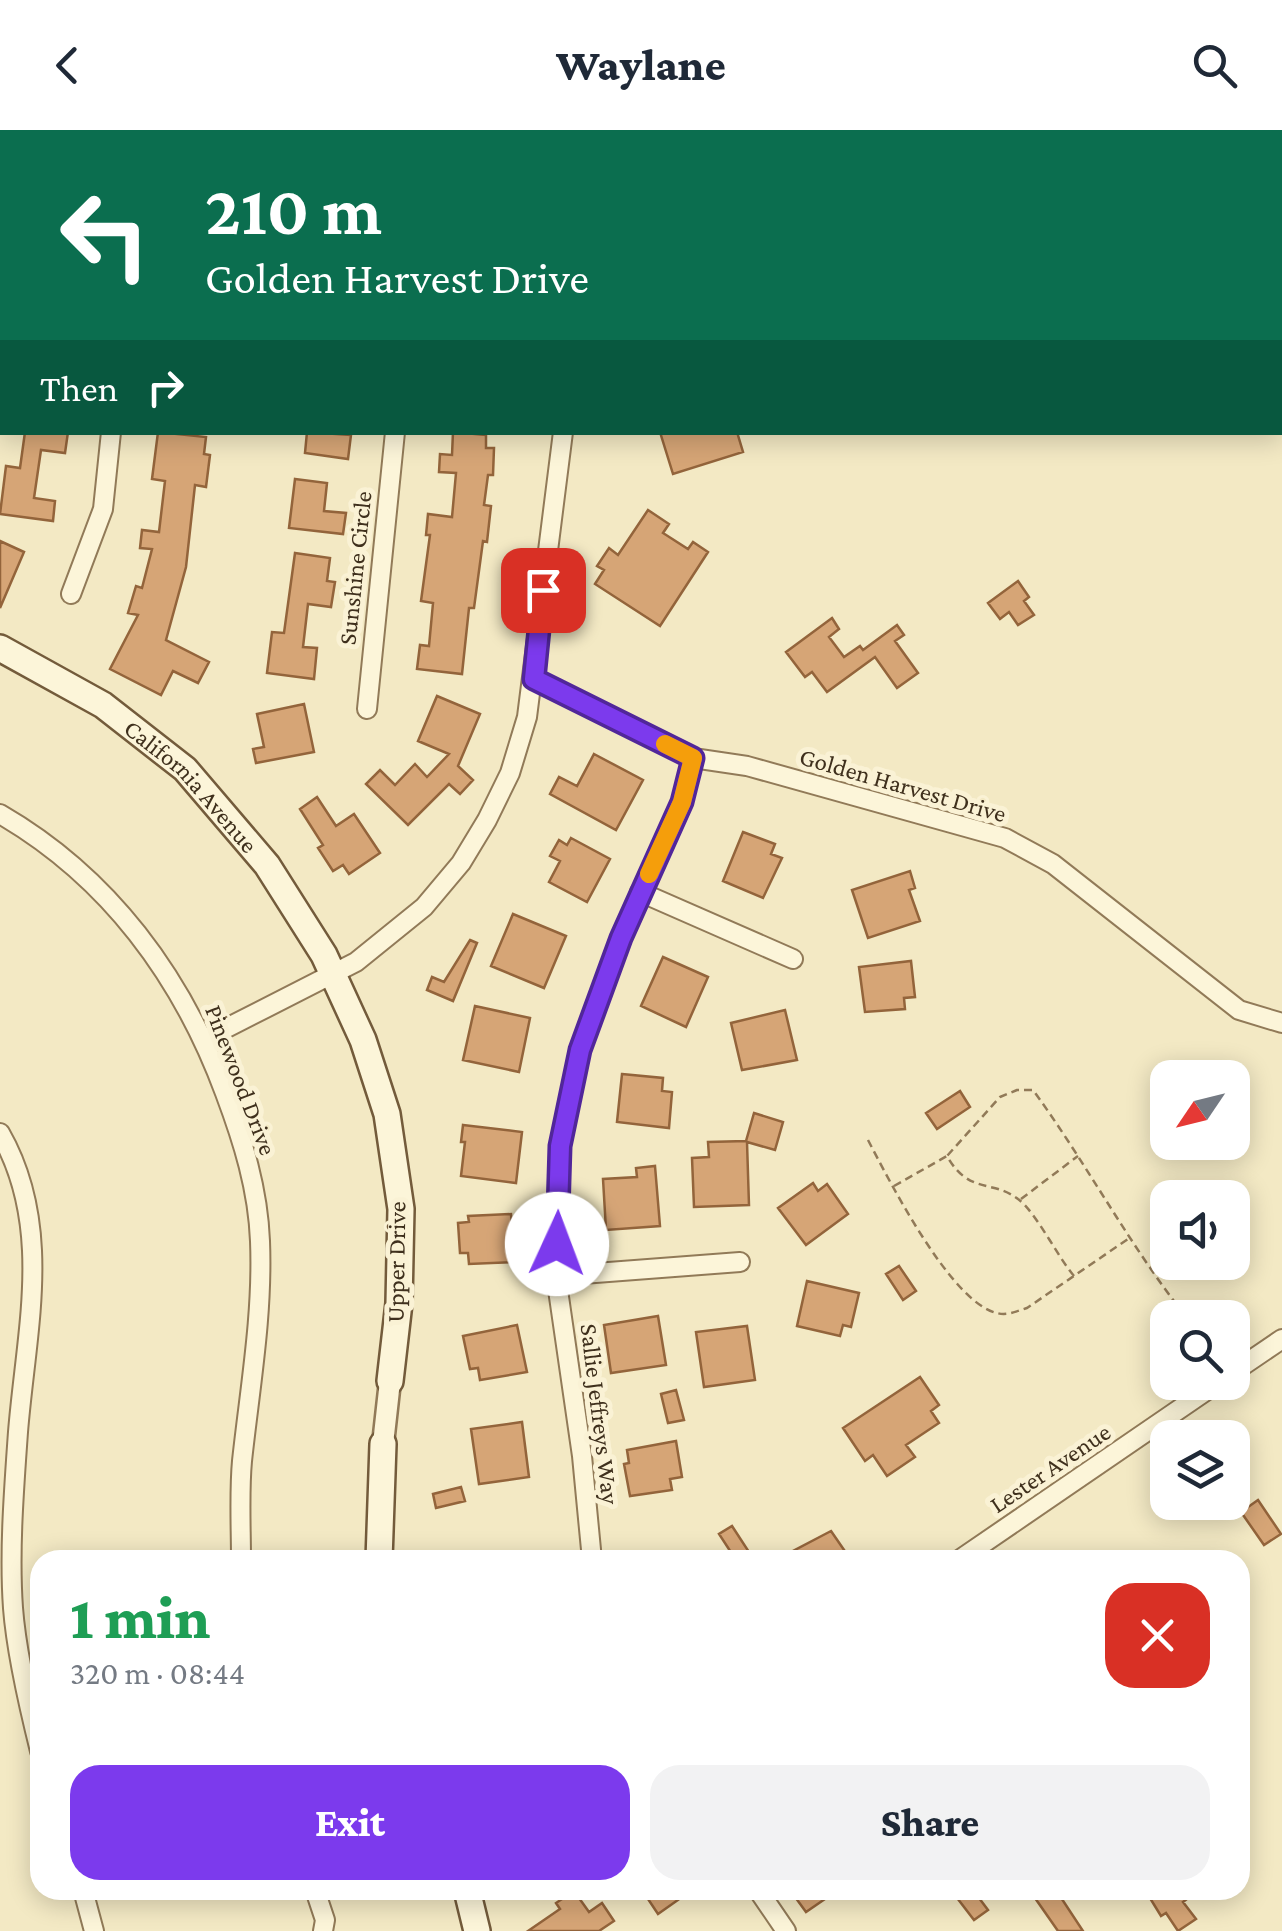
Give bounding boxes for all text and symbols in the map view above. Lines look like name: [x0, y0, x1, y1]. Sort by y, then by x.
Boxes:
icon: back: [40, 38, 95, 93]
icon: search: [1187, 38, 1242, 93]
text: Waylane: [556, 40, 726, 90]
icon: left: [40, 170, 170, 300]
text: 210 m: [205, 171, 382, 249]
text: Golden Harvest Drive: [205, 253, 589, 303]
icon: right: [138, 360, 193, 415]
text: Then: [40, 367, 118, 409]
street label: Sunshine Circle: [333, 490, 377, 646]
pin: [501, 548, 586, 633]
icon: arrive: [516, 563, 571, 618]
street label: California Avenue: [119, 714, 264, 858]
street label: Golden Harvest Drive: [797, 743, 1009, 827]
street label: Pinewood Drive: [200, 1001, 282, 1159]
north arrow: [1150, 1060, 1250, 1160]
map controls: [1150, 1060, 1250, 1520]
button: sound: [1150, 1180, 1250, 1280]
position arrow: [505, 1192, 609, 1296]
street label: Upper Drive: [381, 1201, 412, 1323]
button: search: [1150, 1300, 1250, 1400]
street label: Sallie Jeffreys Way: [575, 1322, 625, 1506]
street label: Lester Avenue: [985, 1418, 1115, 1518]
button: layers: [1150, 1420, 1250, 1520]
button: close: [1105, 1583, 1210, 1688]
text: 1 min: [70, 1584, 210, 1651]
text: 320 m · 08:44: [70, 1655, 245, 1691]
button: Exit: [70, 1765, 630, 1880]
button: Share: [650, 1765, 1210, 1880]

